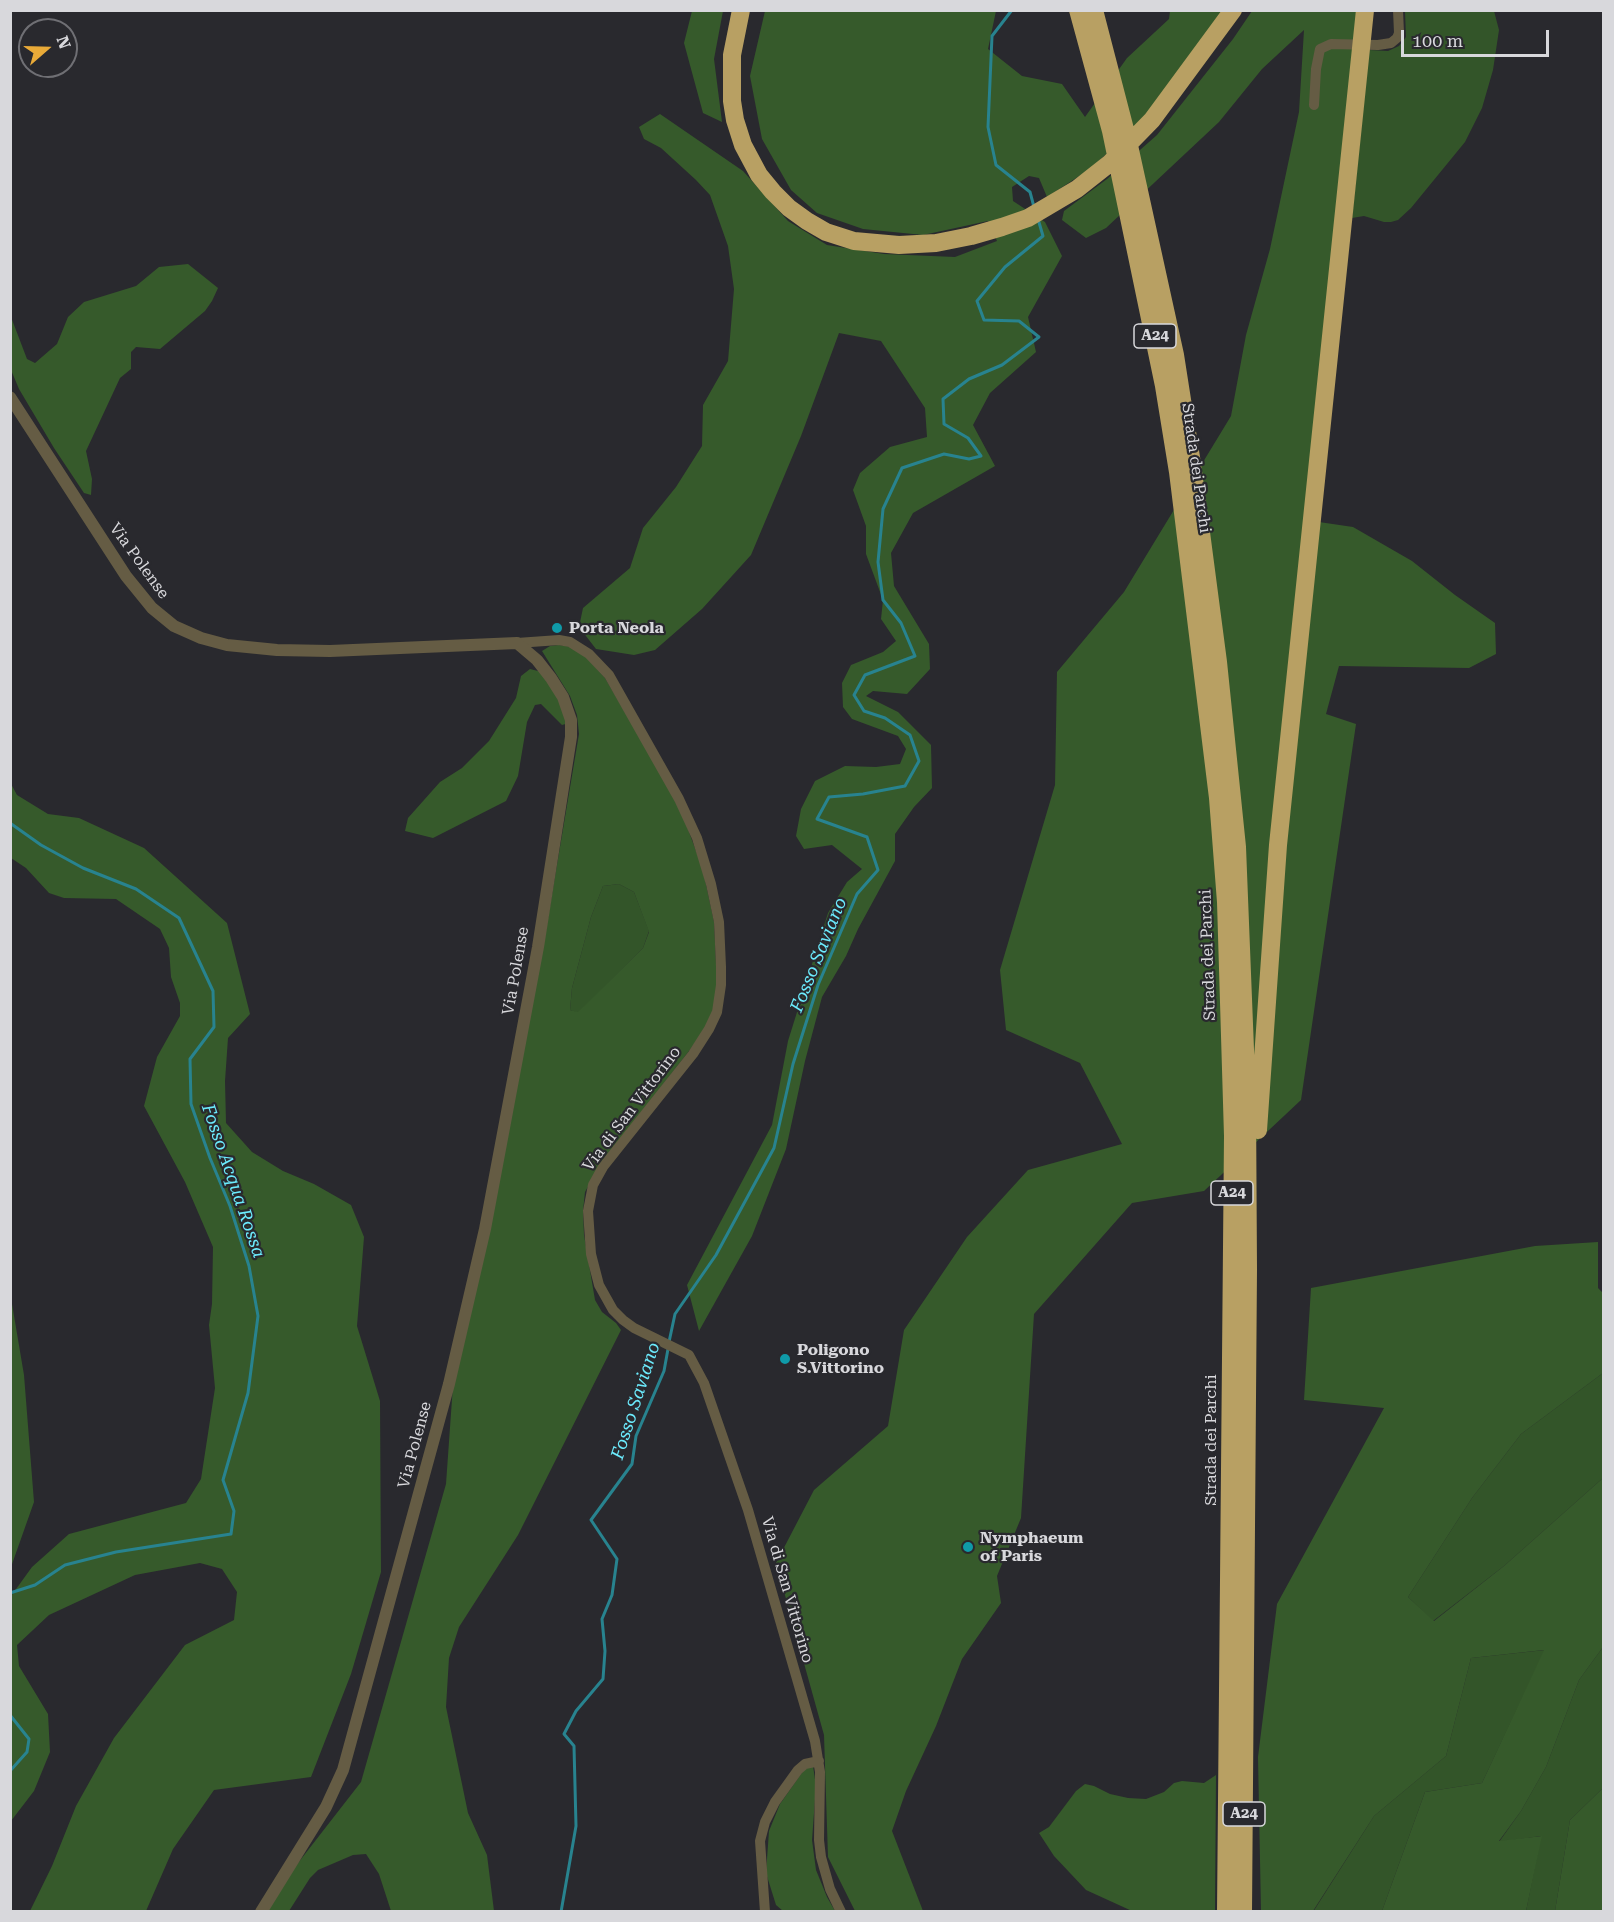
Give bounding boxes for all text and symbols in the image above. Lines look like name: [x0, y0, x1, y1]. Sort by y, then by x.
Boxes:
north arrow: [18, 18, 78, 78]
scale bar: [1404, 18, 1552, 56]
text: 100 m: [1412, 30, 1463, 51]
text: N: [52, 33, 75, 51]
road number: A24: [1134, 324, 1176, 348]
street label: Strada dei Parchi: [1177, 402, 1215, 534]
street label: Via Polense: [105, 519, 173, 603]
place label: Porta Neola: [569, 618, 664, 638]
marker: Porta Neola: [550, 621, 564, 635]
street label: Strada dei Parchi: [1196, 889, 1220, 1021]
water label: Fosso Saviano: [786, 895, 852, 1015]
street label: Via Polense: [499, 925, 533, 1017]
street label: Via di San Vittorino: [579, 1043, 685, 1175]
water label: Fosso Acqua Rossa: [197, 1101, 269, 1261]
road number: A24: [1211, 1181, 1253, 1205]
water label: Fosso Saviano: [607, 1340, 665, 1462]
place label: Poligono S.Vittorino: [797, 1340, 884, 1378]
marker: Poligono S.Vittorino: [778, 1352, 792, 1366]
street label: Strada dei Parchi: [1201, 1374, 1221, 1506]
street label: Via Polense: [394, 1399, 436, 1491]
street label: Via di San Vittorino: [757, 1515, 817, 1665]
place label: Nymphaeum of Paris: [980, 1528, 1083, 1566]
marker: Nymphaeum of Paris: [961, 1540, 975, 1554]
road number: A24: [1223, 1802, 1265, 1826]

